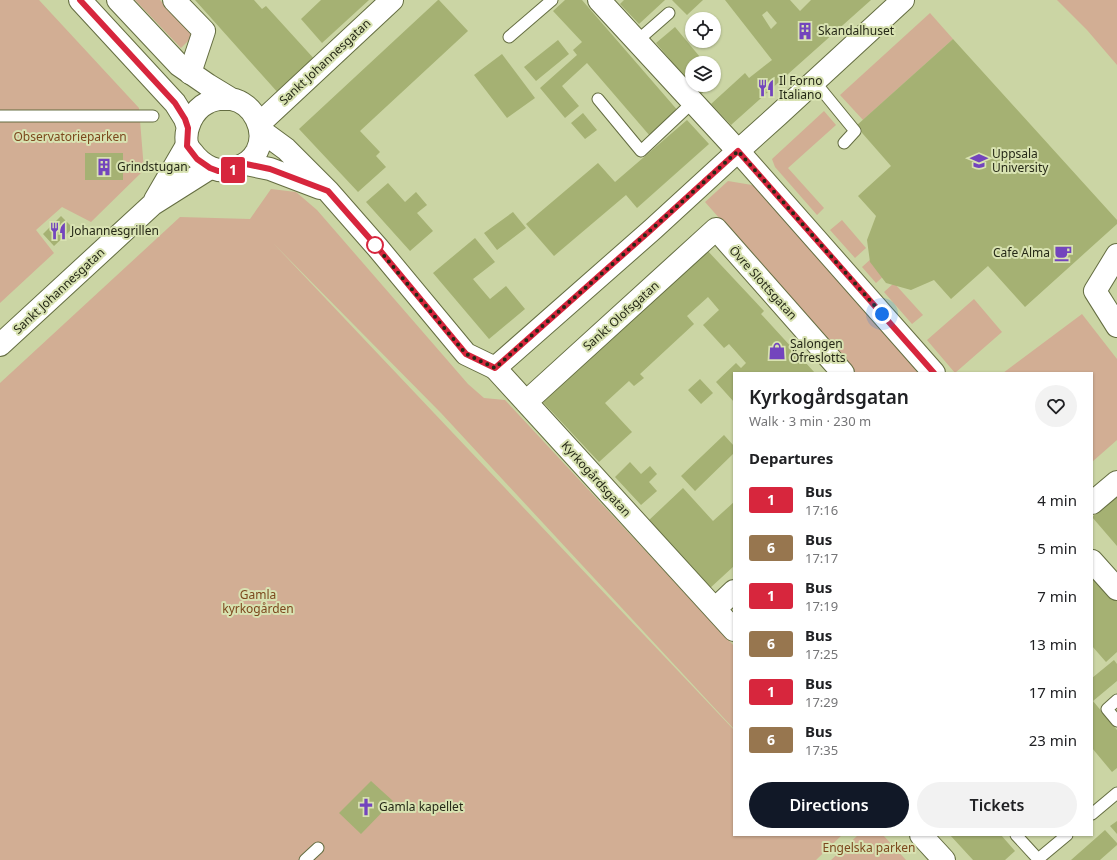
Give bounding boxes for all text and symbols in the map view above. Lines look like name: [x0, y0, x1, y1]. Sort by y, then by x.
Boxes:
map controls: [685, 12, 721, 92]
button: locate: [685, 12, 721, 48]
street label: Sankt Johannesgatan: [275, 15, 374, 109]
building icon: Skandalhuset: [795, 21, 815, 41]
place label: Skandalhuset: [818, 22, 895, 39]
button: layers: [685, 56, 721, 92]
place label: Il Forno Italiano: [779, 72, 822, 103]
restaurant icon: Il Forno Italiano: [756, 78, 776, 98]
park label: Observatorieparken: [13, 128, 127, 145]
place label: Uppsala University: [992, 145, 1049, 176]
school or university icon: Uppsala University: [969, 151, 989, 171]
building icon: Grindstugan: [94, 157, 114, 177]
line badge: 1: [220, 157, 246, 183]
place label: Grindstugan: [117, 158, 188, 175]
text: 1: [229, 160, 237, 179]
restaurant icon: Johannesgrillen: [48, 221, 68, 241]
place label: Johannesgrillen: [70, 222, 159, 239]
unlabelled marker: [366, 236, 384, 254]
street label: Övre Slottsgatan: [726, 242, 801, 323]
cafe icon: Cafe Alma: [1053, 243, 1073, 263]
street label: Sankt Johannesgatan: [9, 244, 108, 338]
place label: Cafe Alma: [993, 244, 1050, 261]
street label: Sankt Olofsgatan: [579, 277, 662, 354]
your location: [872, 304, 892, 324]
place label: Salongen Öfreslotts: [790, 335, 846, 366]
shop icon: Salongen Öfreslotts: [767, 341, 787, 361]
text: Kyrkogårdsgatan: [749, 384, 909, 410]
button: heart: [1035, 385, 1077, 427]
text: Walk · 3 min · 230 m: [749, 412, 871, 430]
street label: Kyrkogårdsgatan: [558, 437, 635, 520]
text: Departures: [749, 448, 833, 468]
text: Bus: [805, 481, 832, 501]
text: 1: [767, 490, 775, 509]
text: 4 min: [1037, 490, 1077, 510]
text: 17:16: [805, 501, 838, 519]
text: Bus: [805, 529, 832, 549]
text: 6: [767, 538, 775, 557]
text: 5 min: [1037, 538, 1077, 558]
text: 17:17: [805, 549, 838, 567]
text: Bus: [805, 577, 832, 597]
park label: Gamla kyrkogården: [222, 586, 294, 617]
text: 1: [767, 586, 775, 605]
text: 7 min: [1037, 586, 1077, 606]
text: 17:19: [805, 597, 838, 615]
text: Bus: [805, 625, 832, 645]
text: 6: [767, 634, 775, 653]
text: 13 min: [1029, 634, 1077, 654]
text: 17:25: [805, 645, 838, 663]
text: Bus: [805, 673, 832, 693]
text: 1: [767, 682, 775, 701]
text: 17 min: [1029, 682, 1077, 702]
text: 17:29: [805, 693, 838, 711]
text: Bus: [805, 721, 832, 741]
text: 6: [767, 730, 775, 749]
text: 23 min: [1029, 730, 1077, 750]
text: 17:35: [805, 741, 838, 759]
button: Directions: [749, 782, 909, 828]
button: Tickets: [917, 782, 1077, 828]
church icon: Gamla kapellet: [356, 797, 376, 817]
place label: Gamla kapellet: [379, 798, 464, 815]
park label: Engelska parken: [822, 839, 916, 856]

